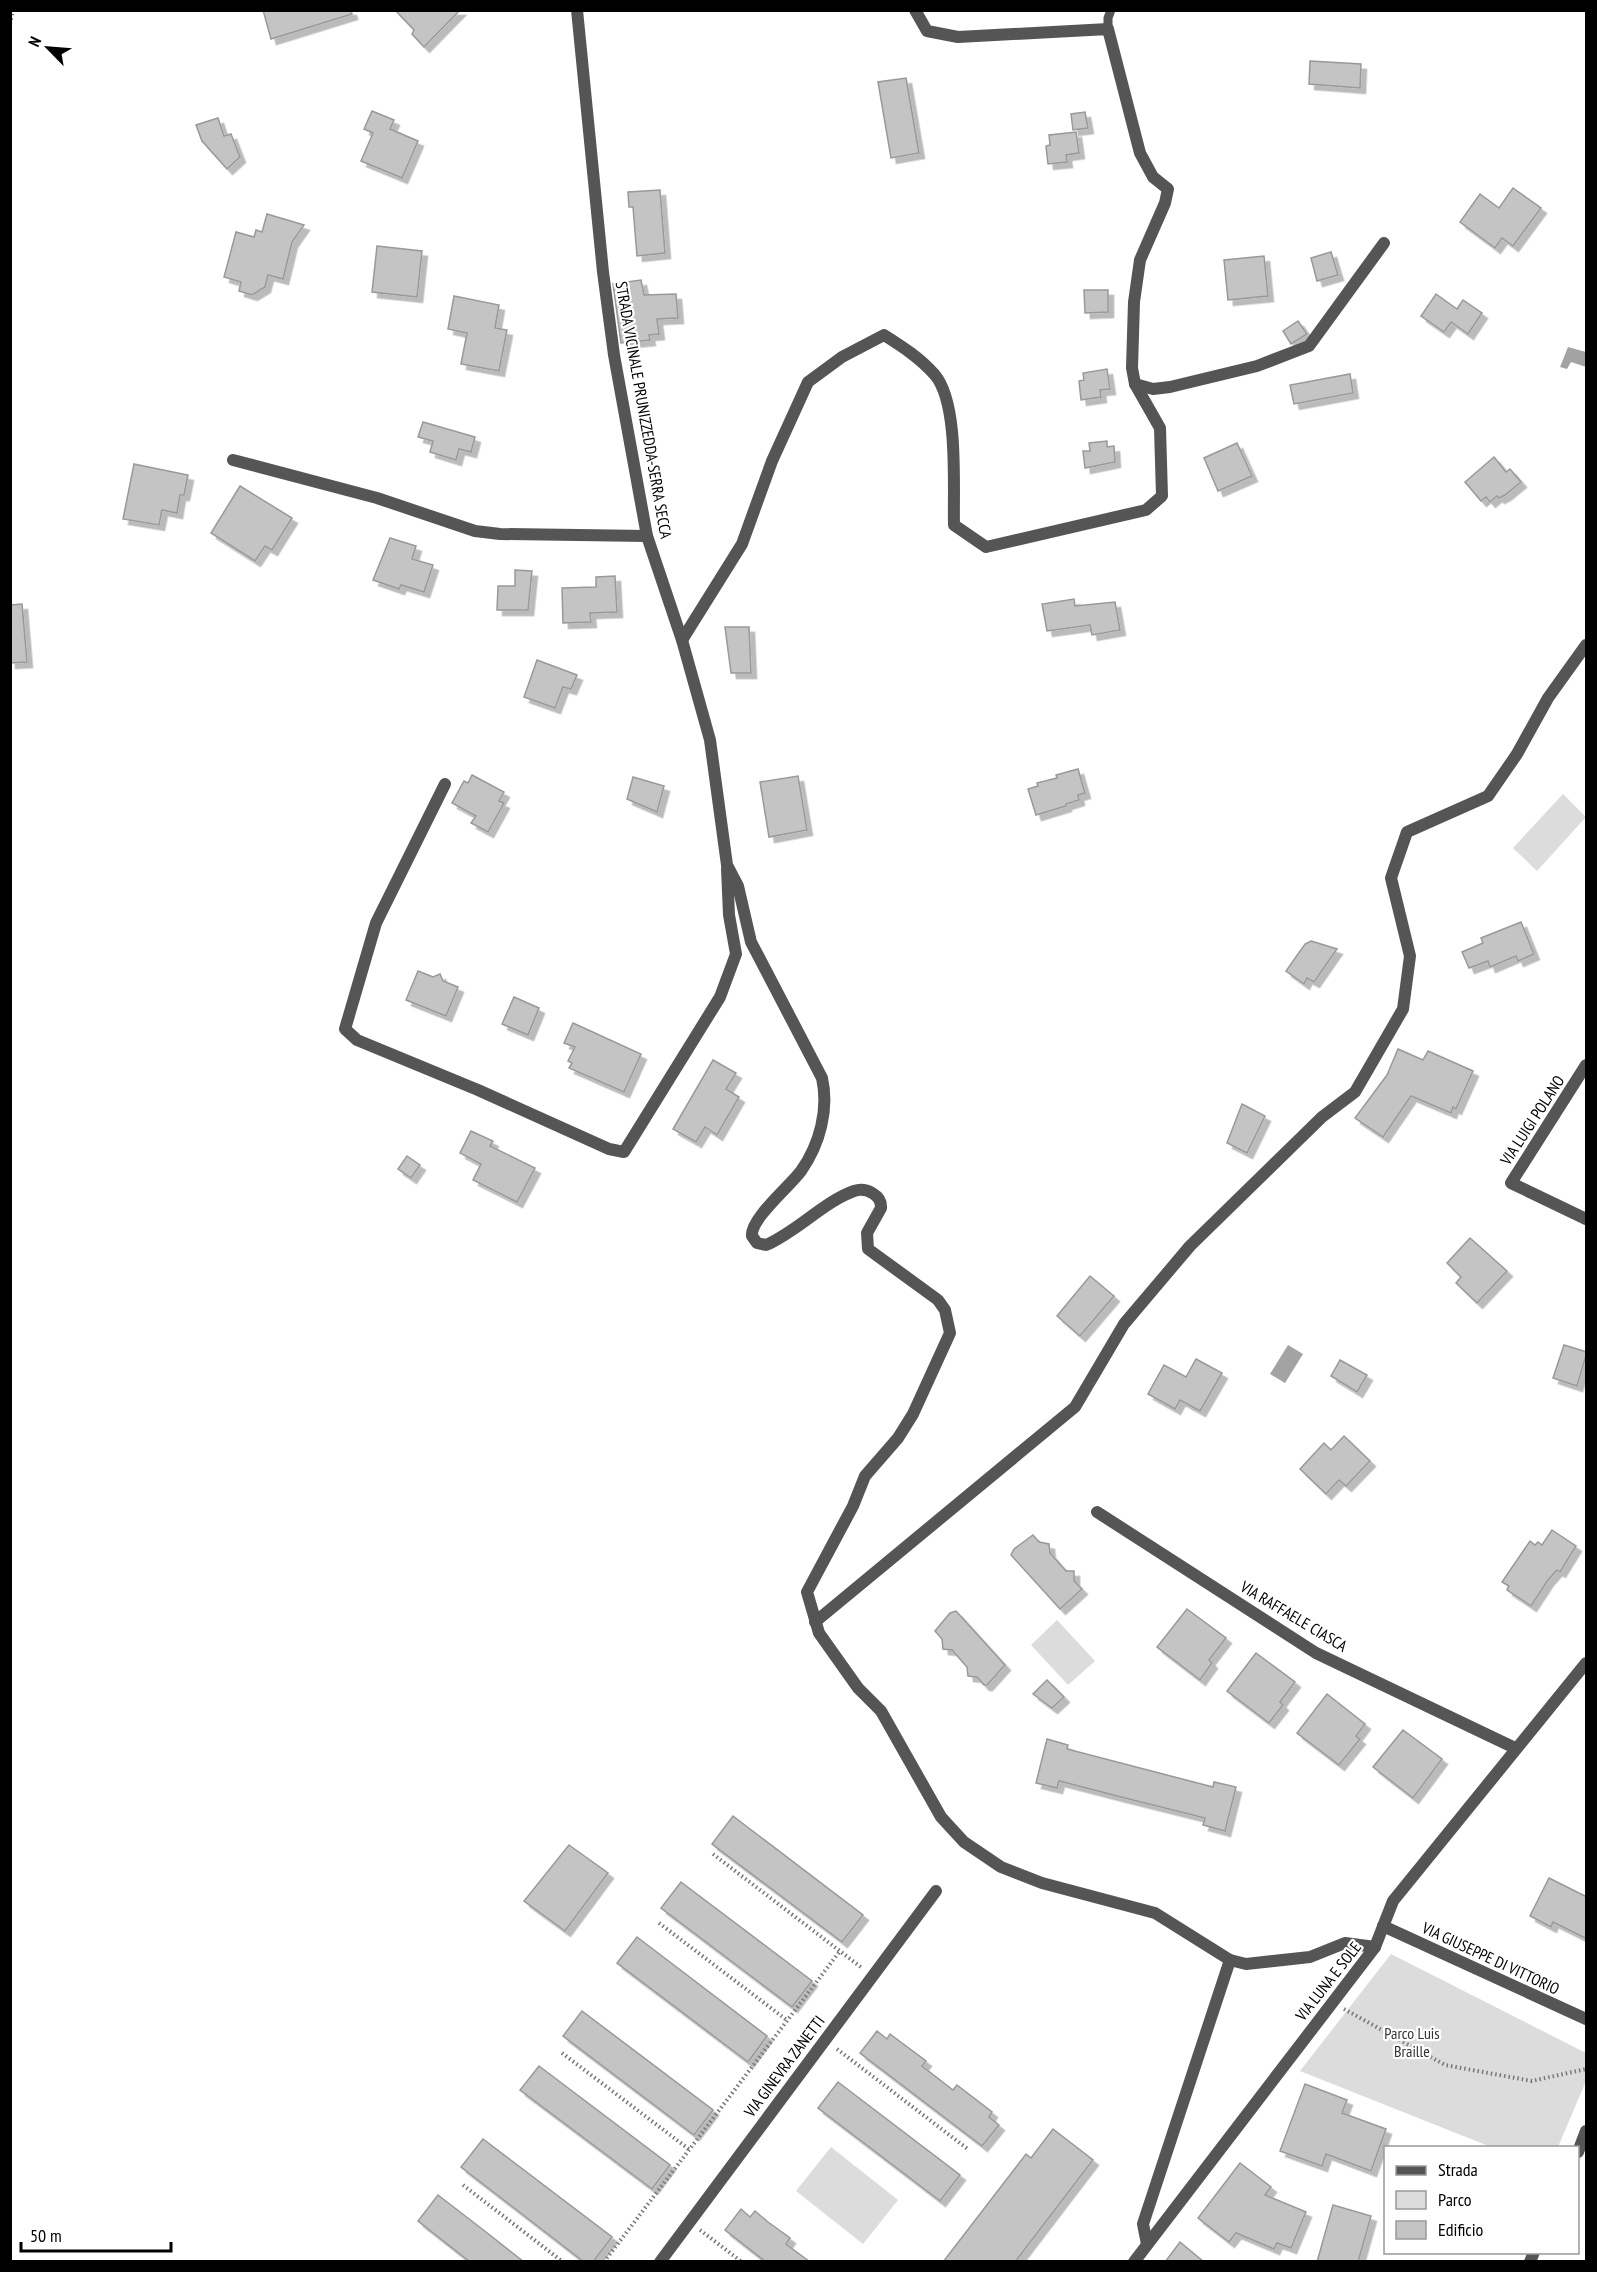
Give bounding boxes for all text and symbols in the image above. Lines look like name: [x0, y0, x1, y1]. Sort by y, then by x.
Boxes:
north arrow: [18, 18, 78, 78]
text: N: [24, 34, 45, 50]
street label: STRADA VICINALE PRUNIZZEDDA-SERRA SECCA: [611, 280, 677, 541]
street label: VIA LUIGI POLANO: [1495, 1071, 1568, 1169]
street label: VIA RAFFAELE CIASCA: [1236, 1576, 1351, 1656]
street label: VIA GIUSEPPE DI VITTORIO: [1418, 1917, 1563, 1999]
street label: VIA LUNA E SOLE: [1290, 1937, 1365, 2025]
street label: VIA GINEVRA ZANETTI: [739, 2011, 829, 2121]
park label: Parco Luis Braille: [1384, 2023, 1440, 2061]
legend: [1384, 2146, 1579, 2254]
text: Strada: [1438, 2158, 1478, 2181]
text: Parco: [1438, 2188, 1472, 2211]
scale bar: [21, 2215, 171, 2253]
text: Edificio: [1438, 2218, 1484, 2241]
text: 50 m: [30, 2224, 62, 2247]

